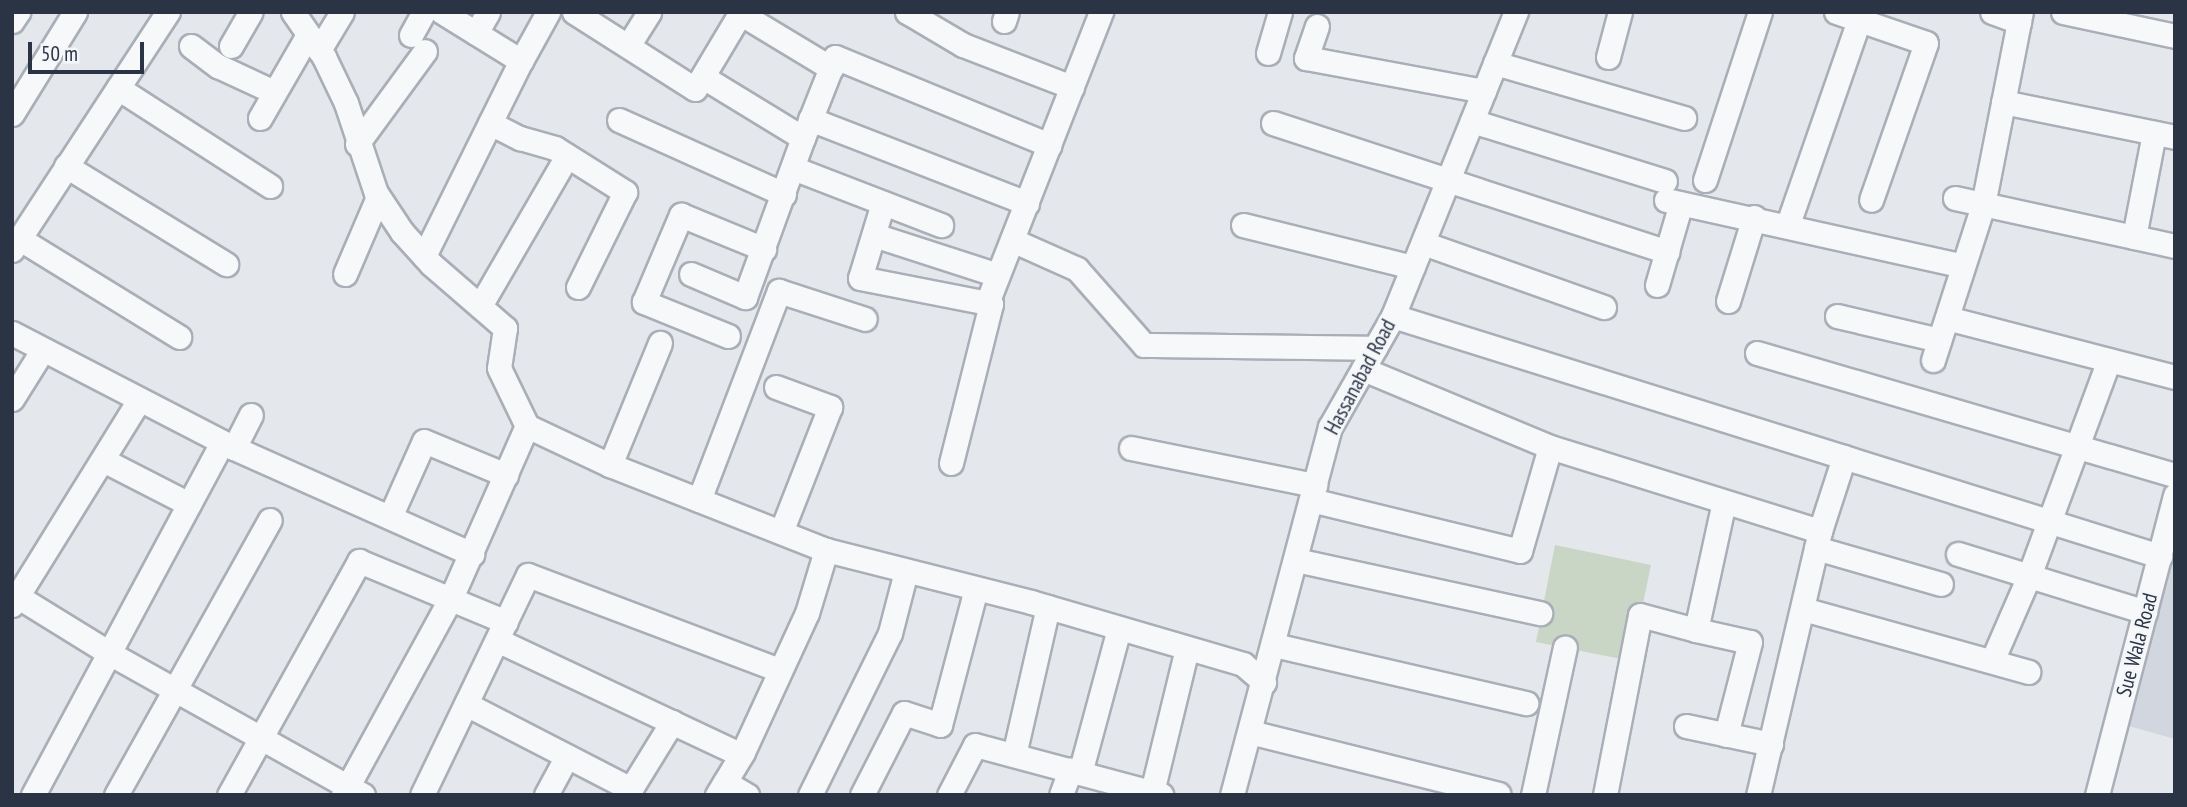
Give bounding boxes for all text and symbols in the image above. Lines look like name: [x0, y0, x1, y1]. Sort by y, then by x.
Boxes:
scale bar: [32, 28, 147, 72]
text: 50 m: [41, 40, 78, 67]
street label: Hassanabad Road: [1319, 315, 1401, 439]
street label: Sue Wala Road: [2111, 590, 2163, 700]

